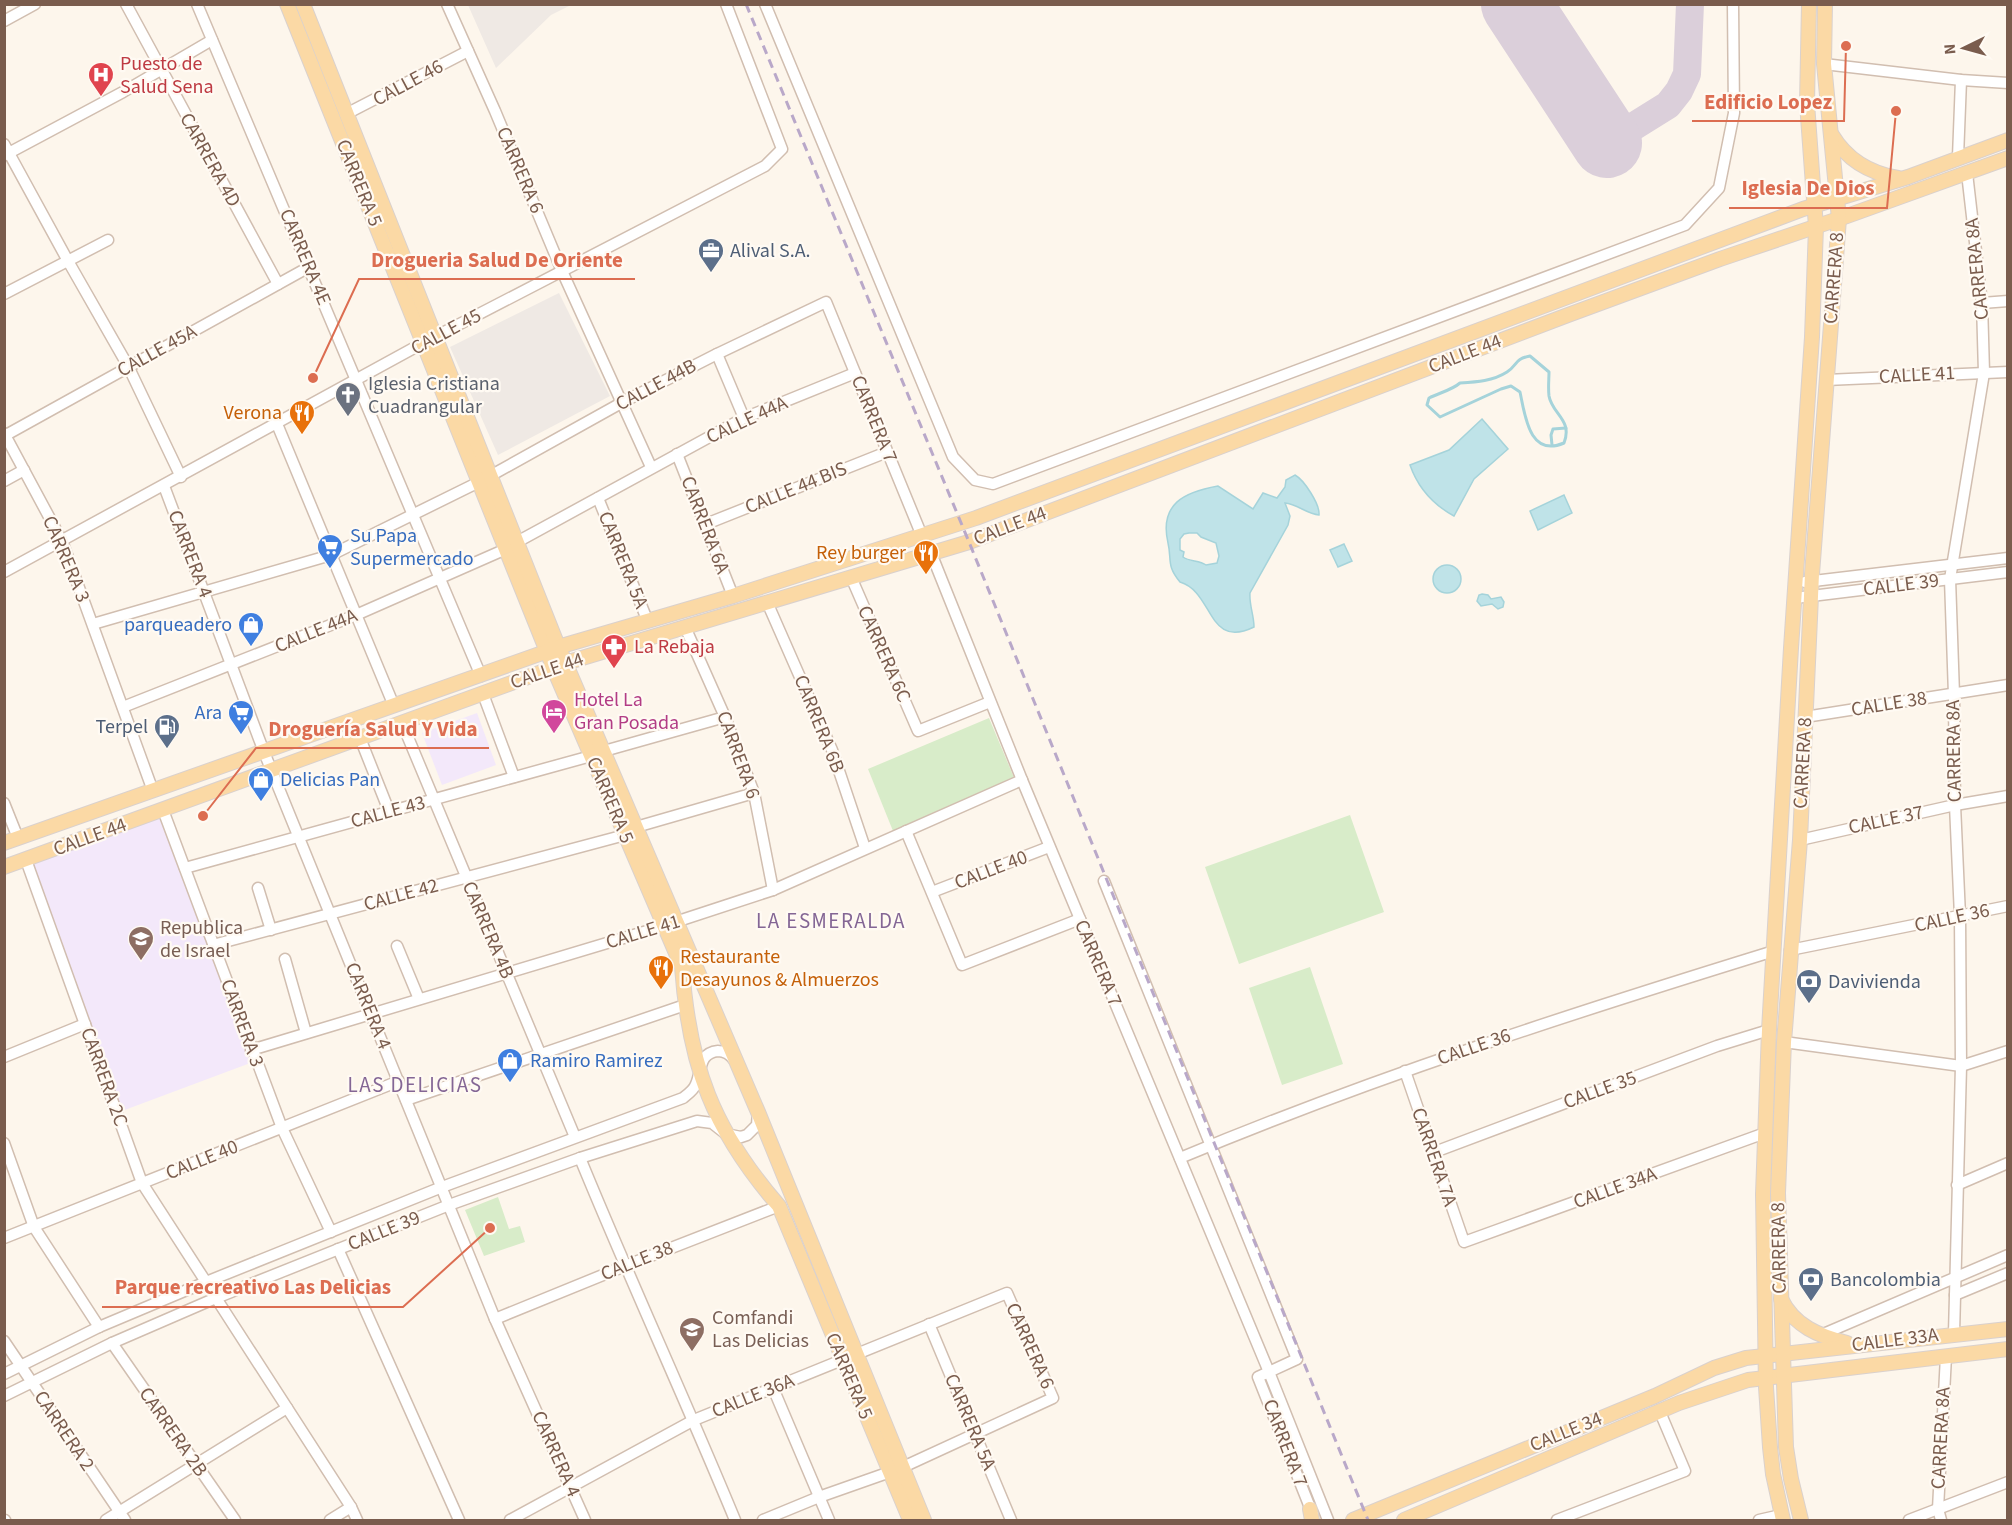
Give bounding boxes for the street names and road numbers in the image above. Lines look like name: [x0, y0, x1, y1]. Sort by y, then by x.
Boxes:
street label: CALLE 46: [368, 53, 448, 113]
street label: CARRERA 4D: [173, 108, 247, 212]
street label: CARRERA 6: [489, 122, 551, 218]
street label: CARRERA 5: [329, 135, 389, 231]
street label: CARRERA 4E: [272, 204, 338, 310]
street label: CARRERA 8A: [1958, 216, 1996, 321]
street label: CARRERA 8: [1817, 231, 1851, 325]
street label: CALLE 45: [406, 302, 486, 362]
street label: CALLE 45A: [112, 318, 202, 384]
street label: CALLE 44: [1424, 327, 1506, 381]
street label: CALLE 44B: [611, 352, 701, 418]
street label: CALLE 41: [1878, 359, 1956, 391]
street label: CARRERA 7: [844, 371, 904, 467]
street label: CALLE 44A: [702, 389, 792, 451]
street label: CALLE 44 BIS: [741, 455, 851, 521]
street label: CARRERA 6A: [674, 472, 736, 578]
street label: CALLE 44: [969, 499, 1051, 553]
street label: CARRERA 4: [161, 506, 220, 602]
street label: CARRERA 5A: [591, 507, 655, 613]
street label: CARRERA 3: [35, 511, 97, 607]
street label: CALLE 39: [1862, 566, 1940, 604]
street label: CARRERA 6C: [850, 601, 918, 707]
street label: CALLE 44A: [270, 602, 362, 660]
street label: CALLE 44: [506, 645, 588, 697]
street label: CARRERA 6B: [787, 671, 851, 777]
street label: CALLE 38: [1849, 684, 1929, 724]
street label: CARRERA 8A: [1939, 699, 1969, 803]
street label: CARRERA 6: [709, 707, 767, 803]
street label: CARRERA 8: [1787, 716, 1819, 810]
street label: CARRERA 5: [579, 752, 641, 848]
street label: CALLE 43: [348, 789, 428, 835]
street label: CALLE 37: [1846, 798, 1926, 842]
street label: CALLE 44: [49, 811, 131, 863]
street label: CALLE 40: [950, 843, 1032, 897]
street label: CALLE 42: [361, 872, 441, 918]
street label: CARRERA 4B: [455, 877, 521, 983]
street label: CALLE 36: [1912, 896, 1992, 940]
street label: CALLE 41: [602, 907, 684, 957]
street label: CARRERA 7: [1067, 915, 1129, 1011]
street label: CARRERA 4: [338, 958, 398, 1054]
street label: CARRERA 3: [213, 975, 271, 1071]
street label: CALLE 36: [1433, 1021, 1515, 1073]
street label: CARRERA 2C: [73, 1024, 135, 1130]
street label: CALLE 35: [1559, 1064, 1641, 1116]
street label: CARRERA 7A: [1404, 1104, 1464, 1210]
street label: CALLE 40: [161, 1133, 243, 1187]
street label: CALLE 34A: [1569, 1160, 1661, 1216]
street label: CARRERA 8: [1764, 1202, 1794, 1294]
street label: CALLE 39: [343, 1204, 425, 1258]
street label: CALLE 38: [596, 1234, 678, 1288]
street label: CARRERA 6: [999, 1298, 1061, 1394]
street label: CALLE 33A: [1850, 1321, 1940, 1359]
street label: CARRERA 5: [818, 1328, 880, 1424]
street label: CALLE 36A: [707, 1367, 799, 1425]
street label: CARRERA 5A: [937, 1369, 1003, 1475]
street label: CARRERA 2B: [132, 1382, 214, 1482]
street label: CARRERA 2: [27, 1385, 101, 1477]
street label: CARRERA 8A: [1924, 1386, 1958, 1490]
street label: CARRERA 7: [1256, 1395, 1315, 1491]
street label: CALLE 34: [1525, 1405, 1607, 1459]
street label: CARRERA 4: [525, 1406, 587, 1502]

